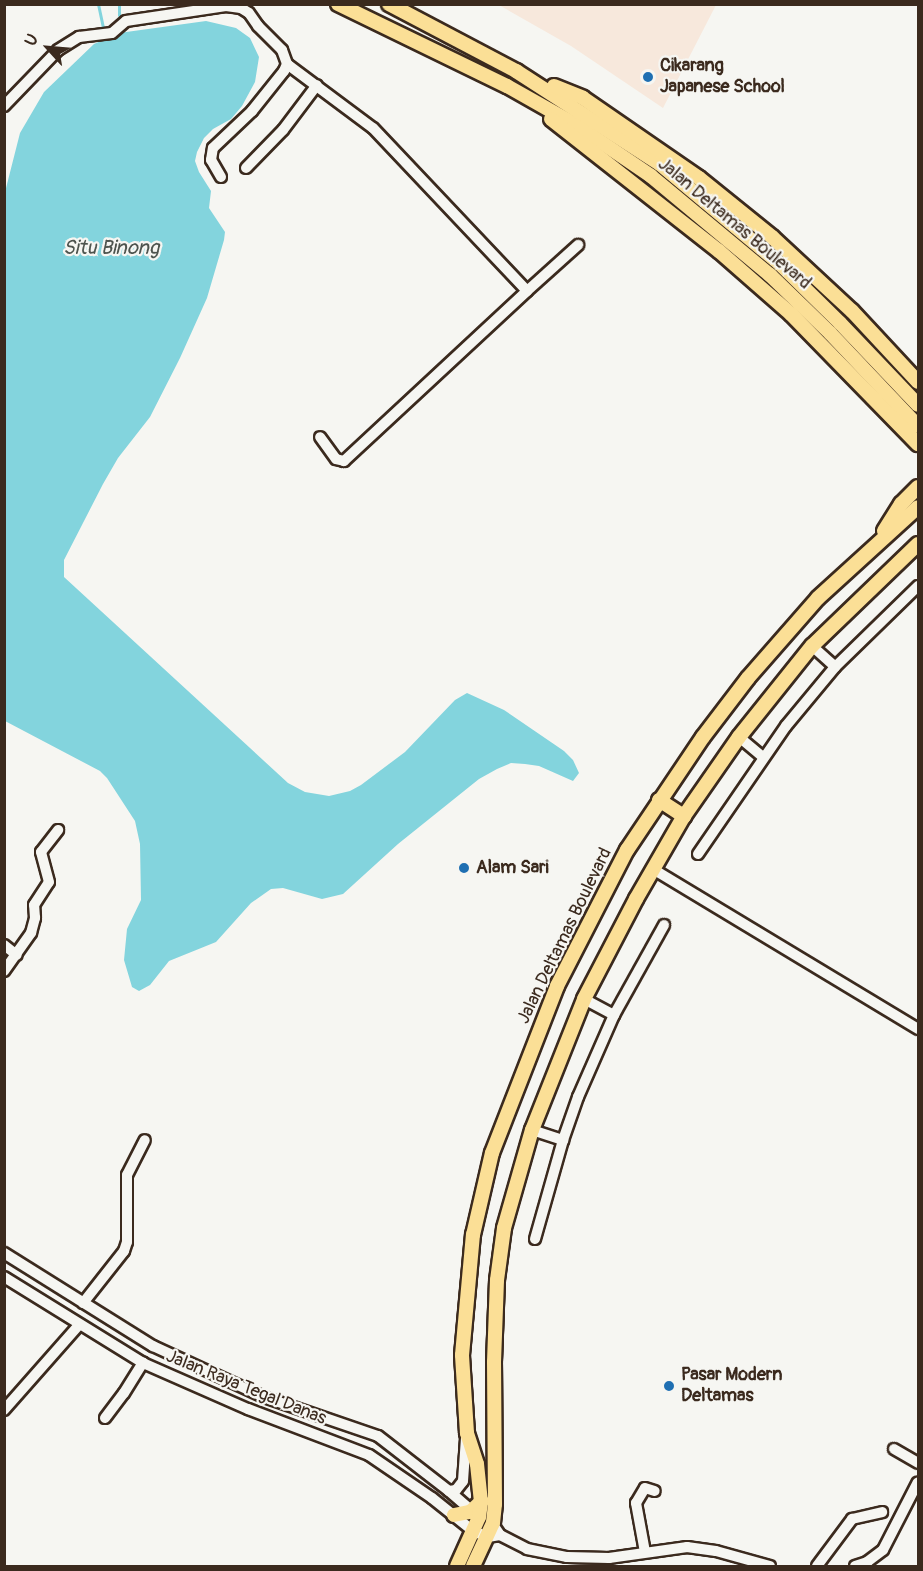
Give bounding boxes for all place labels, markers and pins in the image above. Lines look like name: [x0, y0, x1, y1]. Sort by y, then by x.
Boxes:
place label: Cikarang Japanese School: [660, 56, 785, 98]
marker: Cikarang Japanese School: [641, 70, 655, 84]
place label: Alam Sari: [476, 857, 549, 879]
marker: Alam Sari: [457, 861, 471, 875]
place label: Pasar Modern Deltamas: [681, 1365, 782, 1408]
marker: Pasar Modern Deltamas: [662, 1379, 676, 1393]

